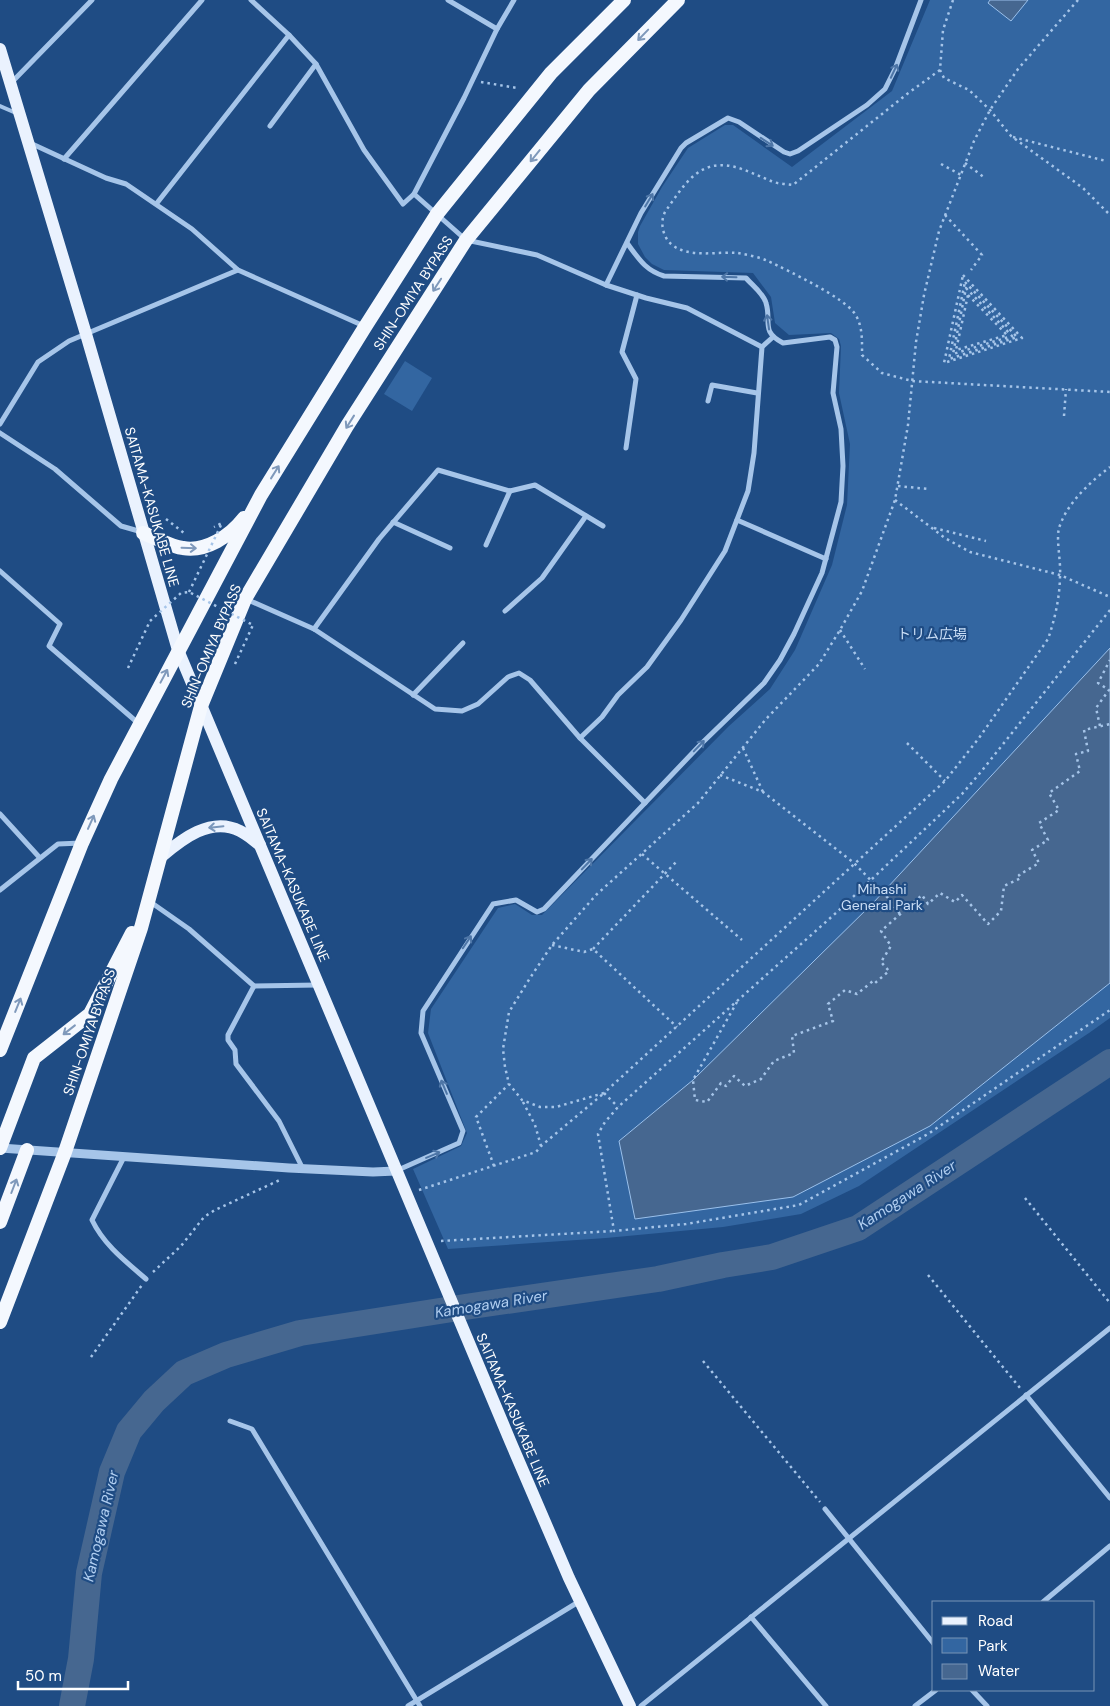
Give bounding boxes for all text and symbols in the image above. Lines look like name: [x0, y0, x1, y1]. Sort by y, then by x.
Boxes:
one-way arrow: [637, 29, 650, 41]
one-way arrow: [890, 64, 900, 79]
one-way arrow: [760, 136, 774, 147]
one-way arrow: [530, 149, 541, 162]
one-way arrow: [645, 193, 655, 207]
street label: SHIN-OMIYA BYPASS: [369, 232, 457, 354]
one-way arrow: [721, 273, 737, 282]
one-way arrow: [432, 278, 442, 292]
one-way arrow: [763, 315, 773, 331]
one-way arrow: [344, 415, 355, 429]
street label: SAITAMA-KASUKABE LINE: [121, 425, 183, 589]
one-way arrow: [271, 466, 281, 480]
one-way arrow: [180, 543, 196, 553]
street label: SHIN-OMIYA BYPASS: [177, 581, 245, 711]
park label: トリム広場: [897, 625, 967, 643]
one-way arrow: [159, 669, 169, 684]
one-way arrow: [693, 740, 705, 753]
street label: SAITAMA-KASUKABE LINE: [252, 805, 334, 965]
one-way arrow: [87, 815, 97, 830]
one-way arrow: [208, 822, 224, 832]
one-way arrow: [581, 858, 593, 870]
park label: Mihashi General Park: [841, 880, 923, 914]
one-way arrow: [462, 935, 472, 949]
street label: SHIN-OMIYA BYPASS: [59, 966, 119, 1098]
one-way arrow: [14, 998, 23, 1013]
one-way arrow: [63, 1025, 76, 1036]
one-way arrow: [438, 1080, 448, 1095]
one-way arrow: [425, 1149, 440, 1159]
water label: Kamogawa River: [854, 1155, 960, 1234]
one-way arrow: [10, 1179, 19, 1194]
water label: Kamogawa River: [433, 1285, 549, 1323]
street label: SAITAMA-KASUKABE LINE: [472, 1330, 554, 1490]
water label: Kamogawa River: [78, 1468, 124, 1584]
legend: [932, 1601, 1095, 1691]
text: Road: [978, 1611, 1013, 1631]
text: Park: [978, 1636, 1008, 1656]
scale bar: [18, 1658, 128, 1690]
text: Water: [978, 1661, 1020, 1681]
text: 50 m: [25, 1666, 62, 1686]

